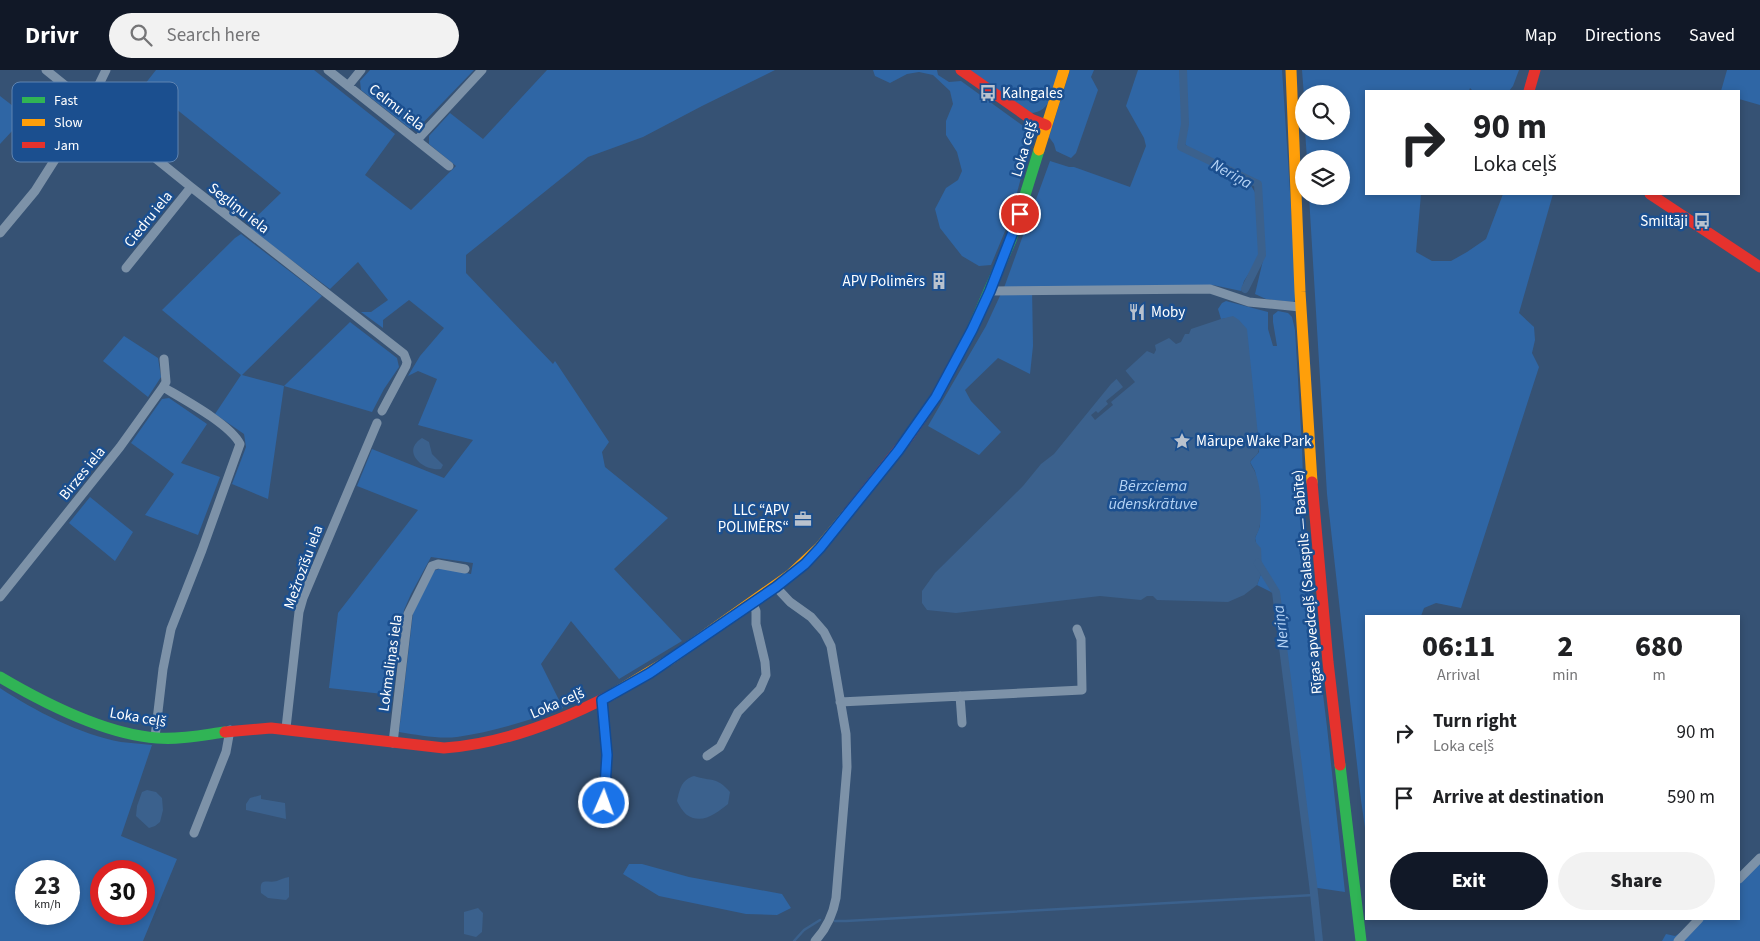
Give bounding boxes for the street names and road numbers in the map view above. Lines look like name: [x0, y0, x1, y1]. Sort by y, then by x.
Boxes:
street label: Celmu iela: [364, 79, 429, 136]
street label: Loka ceļš: [1006, 119, 1043, 180]
street label: Segliņu iela: [204, 178, 274, 239]
street label: Ciedru iela: [119, 187, 178, 252]
street label: Birzes iela: [54, 442, 110, 504]
street label: Rīgas apvedceļš (Salaspils — Babīte): [1287, 469, 1328, 695]
street label: Mežrozīšu iela: [279, 522, 328, 612]
street label: Lokmaliņas iela: [373, 613, 408, 713]
street label: Loka ceļš: [527, 683, 588, 724]
street label: Loka ceļš: [108, 702, 168, 733]

